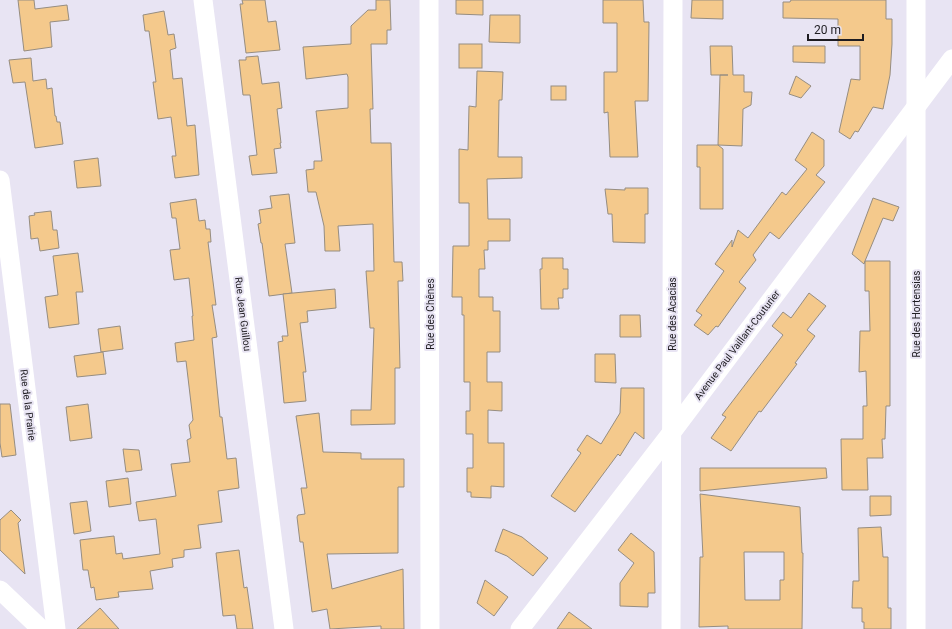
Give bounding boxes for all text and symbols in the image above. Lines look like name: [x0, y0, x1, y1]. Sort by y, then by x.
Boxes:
scale bar: [808, 16, 863, 42]
text: 20 m: [814, 23, 841, 37]
street label: Rue des Hortensias: [911, 271, 922, 357]
street label: Rue Jean Guillou: [233, 276, 253, 352]
street label: Rue des Acacias: [667, 277, 678, 351]
street label: Rue des Chênes: [425, 278, 436, 350]
street label: Avenue Paul Vaillant-Couturier: [692, 288, 782, 402]
street label: Rue de la Prairie: [18, 369, 38, 441]

